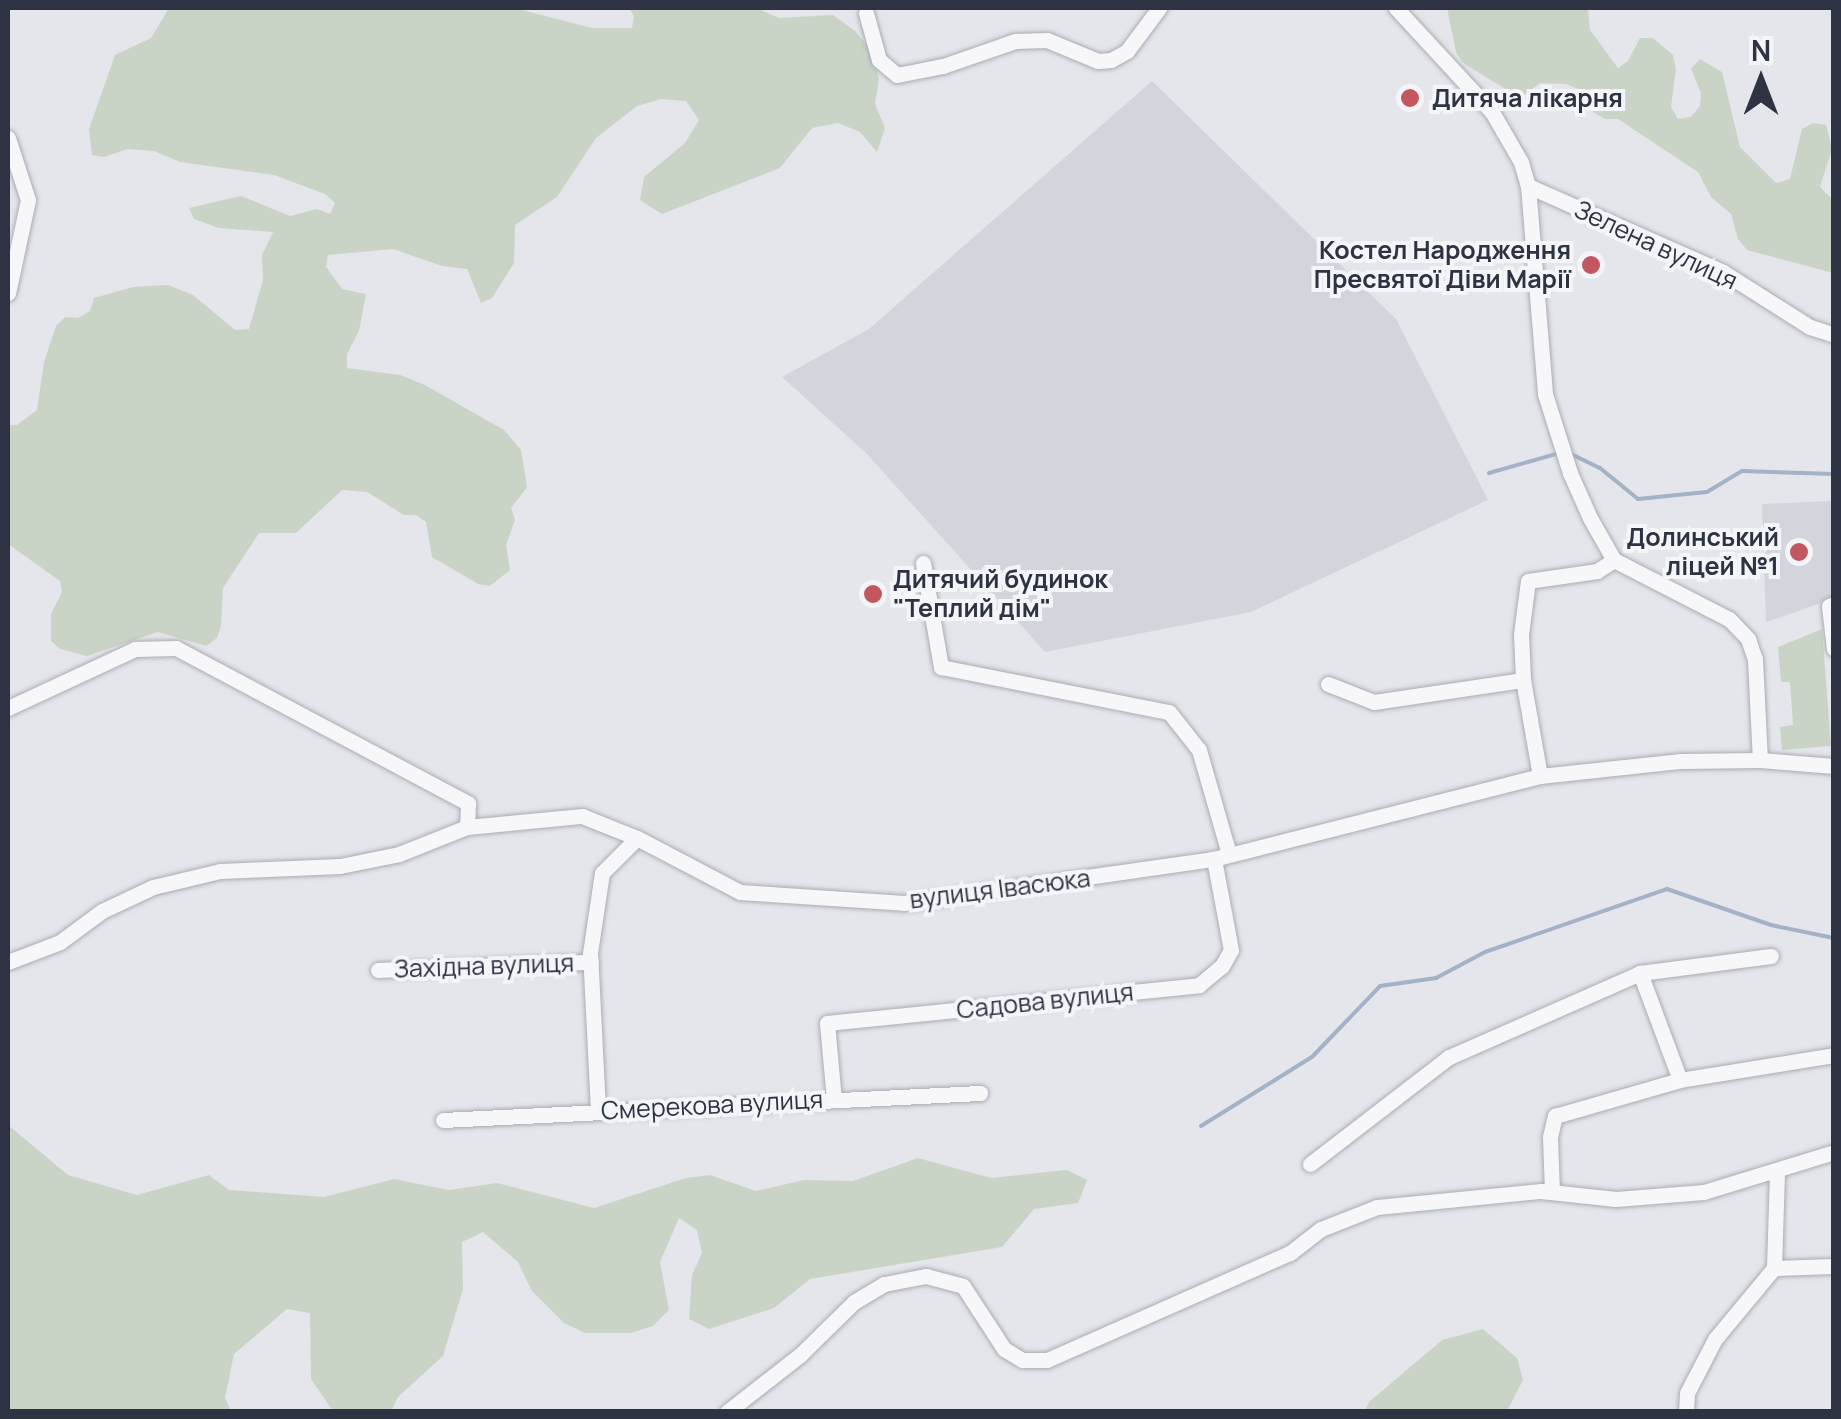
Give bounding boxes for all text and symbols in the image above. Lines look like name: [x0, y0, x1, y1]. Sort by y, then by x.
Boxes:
north arrow: [1711, 30, 1811, 130]
text: N: [1751, 31, 1771, 69]
place label: Дитяча лікарня: [1432, 83, 1623, 113]
marker: Дитяча лікарня: [1397, 85, 1423, 111]
street label: Зелена вулиця: [1570, 194, 1742, 296]
place label: Костел Народження Пресвятої Діви Марії: [1314, 236, 1571, 295]
marker: Костел Народження Пресвятої Діви Марії: [1580, 254, 1602, 276]
place label: Долинський ліцей №1: [1626, 523, 1779, 582]
marker: Долинський ліцей №1: [1788, 541, 1810, 563]
place label: Дитячий будинок "Теплий дім": [893, 565, 1108, 624]
marker: Дитячий будинок "Теплий дім": [862, 583, 884, 605]
street label: вулиця Івасюка: [908, 863, 1092, 915]
street label: Західна вулиця: [393, 948, 575, 984]
street label: Садова вулиця: [955, 977, 1135, 1025]
street label: Смерекова вулиця: [600, 1084, 824, 1126]

